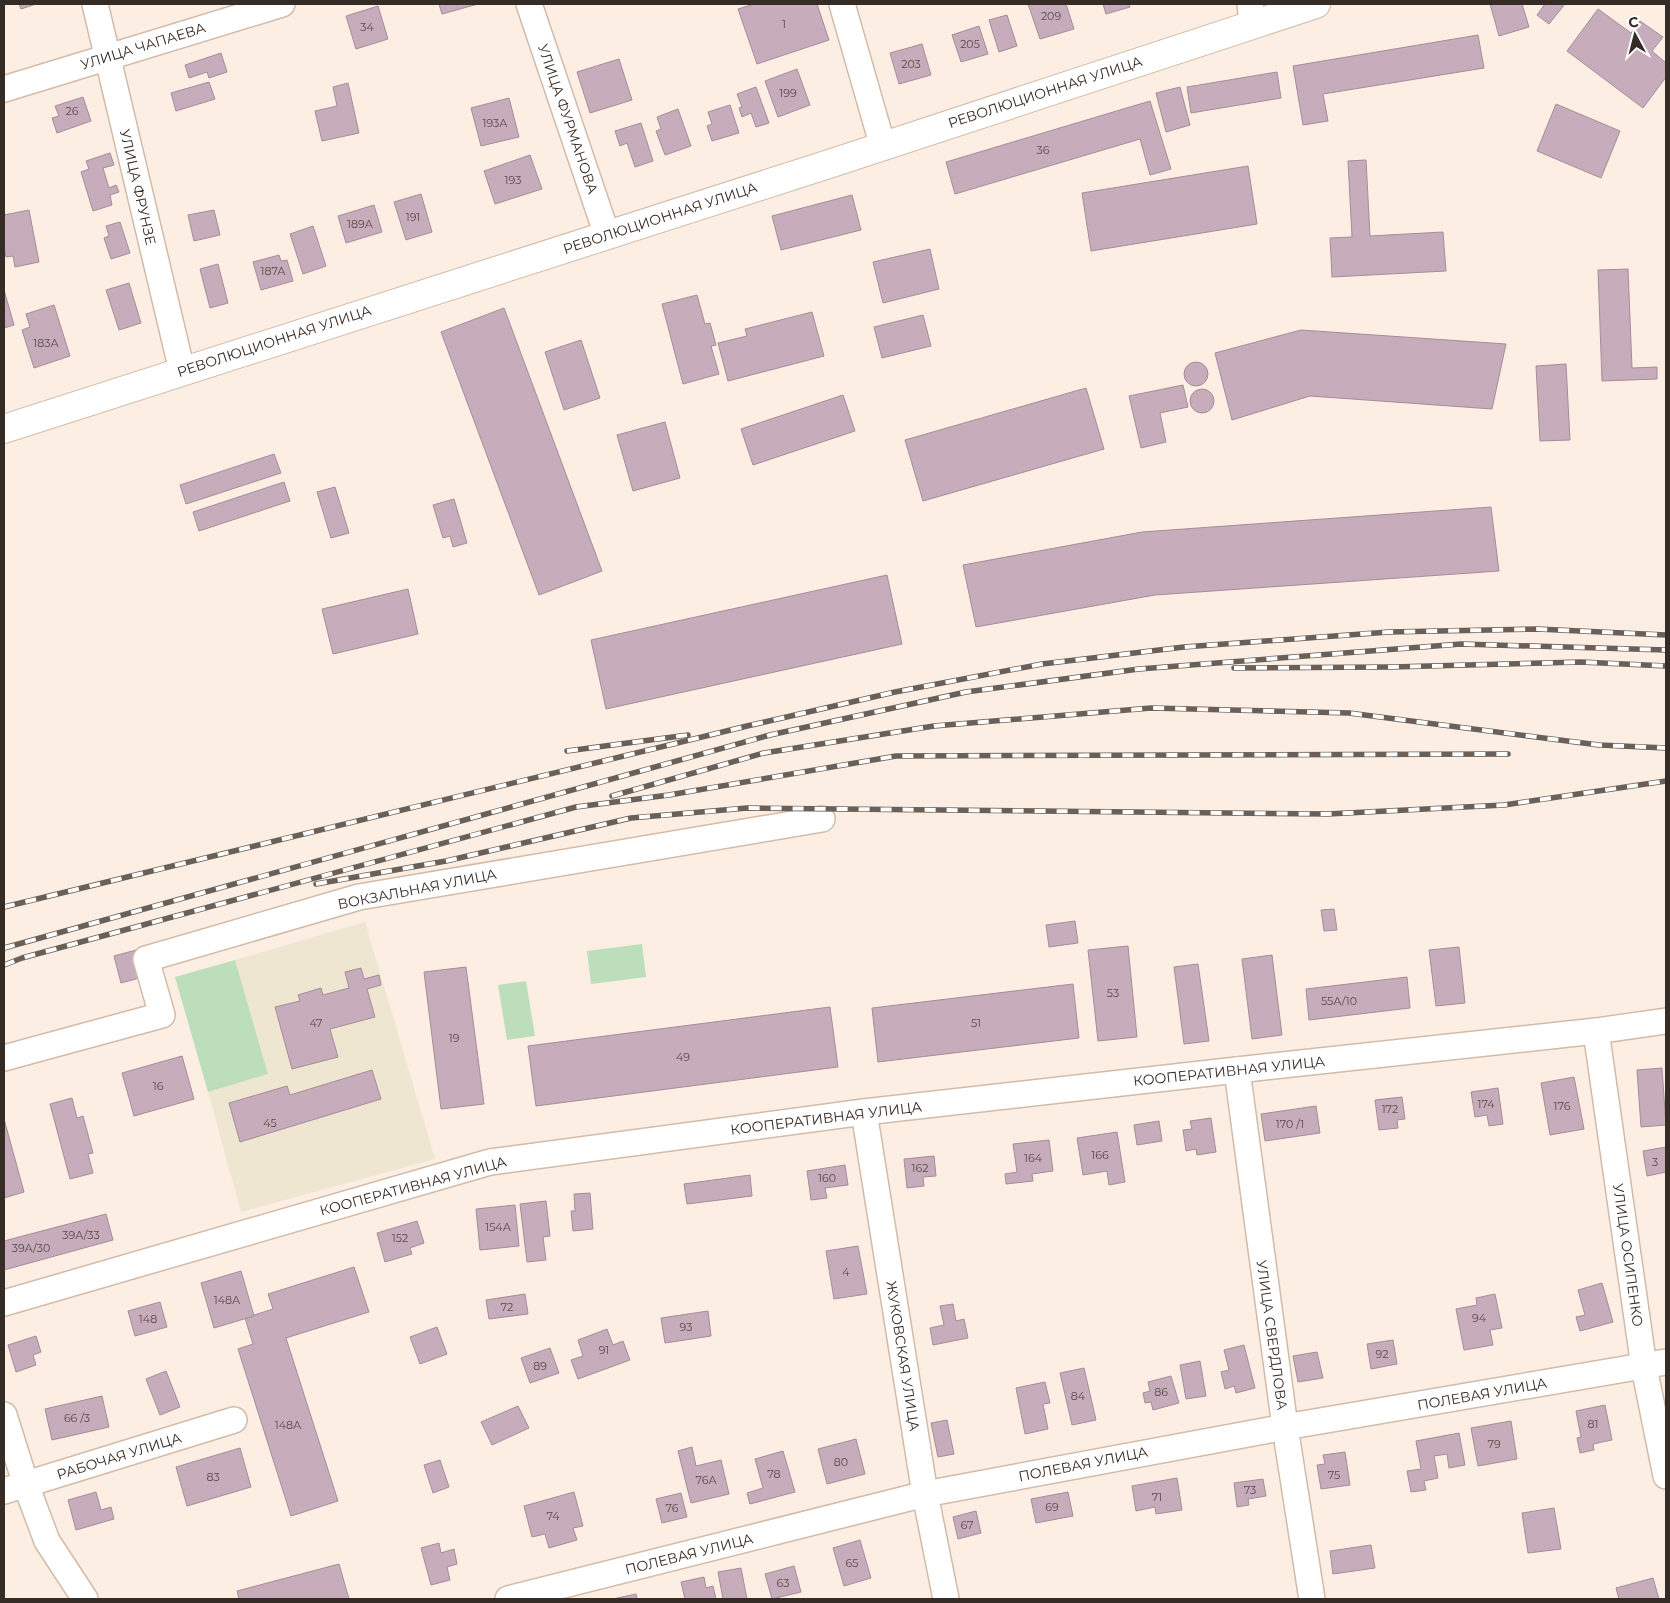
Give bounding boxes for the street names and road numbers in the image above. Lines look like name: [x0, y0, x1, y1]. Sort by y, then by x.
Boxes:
street label: УЛИЦА ЧАПАЕВА: [78, 18, 208, 74]
street label: УЛИЦА ФУРМАНОВА: [534, 42, 602, 197]
street label: РЕВОЛЮЦИОННАЯ УЛИЦА: [946, 52, 1145, 132]
street label: УЛИЦА ФРУНЗЕ: [116, 127, 160, 247]
street label: РЕВОЛЮЦИОННАЯ УЛИЦА: [561, 178, 760, 258]
street label: РЕВОЛЮЦИОННАЯ УЛИЦА: [175, 301, 374, 381]
street label: ВОКЗАЛЬНАЯ УЛИЦА: [336, 865, 498, 913]
street label: КООПЕРАТИВНАЯ УЛИЦА: [1132, 1052, 1326, 1090]
street label: КООПЕРАТИВНАЯ УЛИЦА: [729, 1097, 923, 1139]
street label: КООПЕРАТИВНАЯ УЛИЦА: [318, 1152, 509, 1220]
street label: УЛИЦА ОСИПЕНКО: [1609, 1182, 1647, 1328]
street label: УЛИЦА СВЕРДЛОВА: [1253, 1259, 1292, 1412]
street label: ЖУКОВСКАЯ УЛИЦА: [882, 1280, 924, 1433]
street label: ПОЛЕВАЯ УЛИЦА: [1416, 1374, 1549, 1414]
street label: РАБОЧАЯ УЛИЦА: [54, 1428, 184, 1484]
street label: ПОЛЕВАЯ УЛИЦА: [1017, 1443, 1150, 1485]
street label: ПОЛЕВАЯ УЛИЦА: [623, 1529, 756, 1579]

